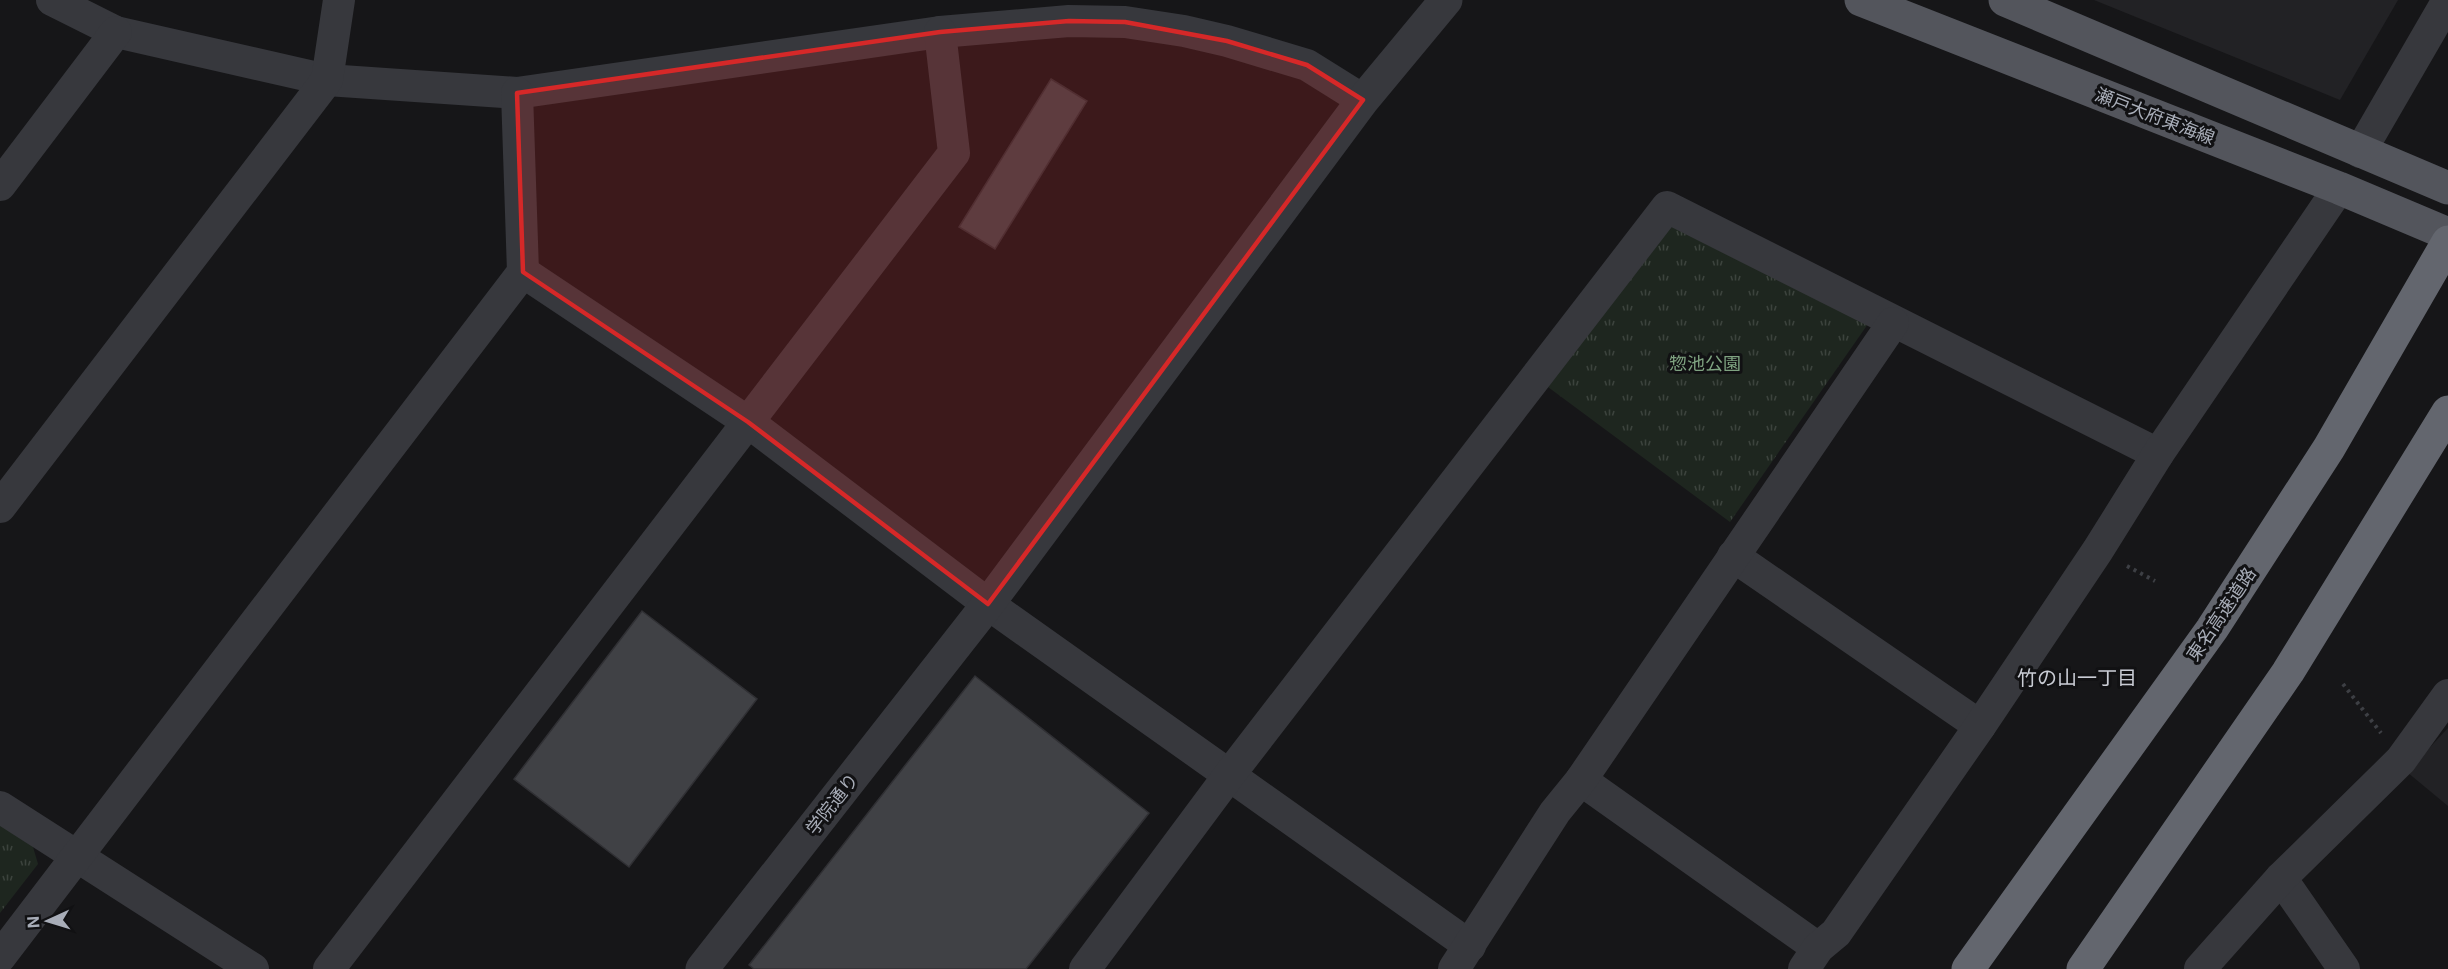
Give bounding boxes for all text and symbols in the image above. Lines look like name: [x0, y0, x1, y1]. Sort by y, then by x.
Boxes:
street label: 瀬戸大府東海線: [2092, 84, 2218, 148]
park label: 惣池公園: [1669, 353, 1741, 374]
street label: 東名高速道路: [2182, 563, 2260, 665]
district label: 竹の山一丁目: [2017, 666, 2137, 690]
street label: 学院通り: [802, 769, 862, 839]
north arrow: [18, 891, 78, 951]
text: N: [23, 915, 43, 929]

